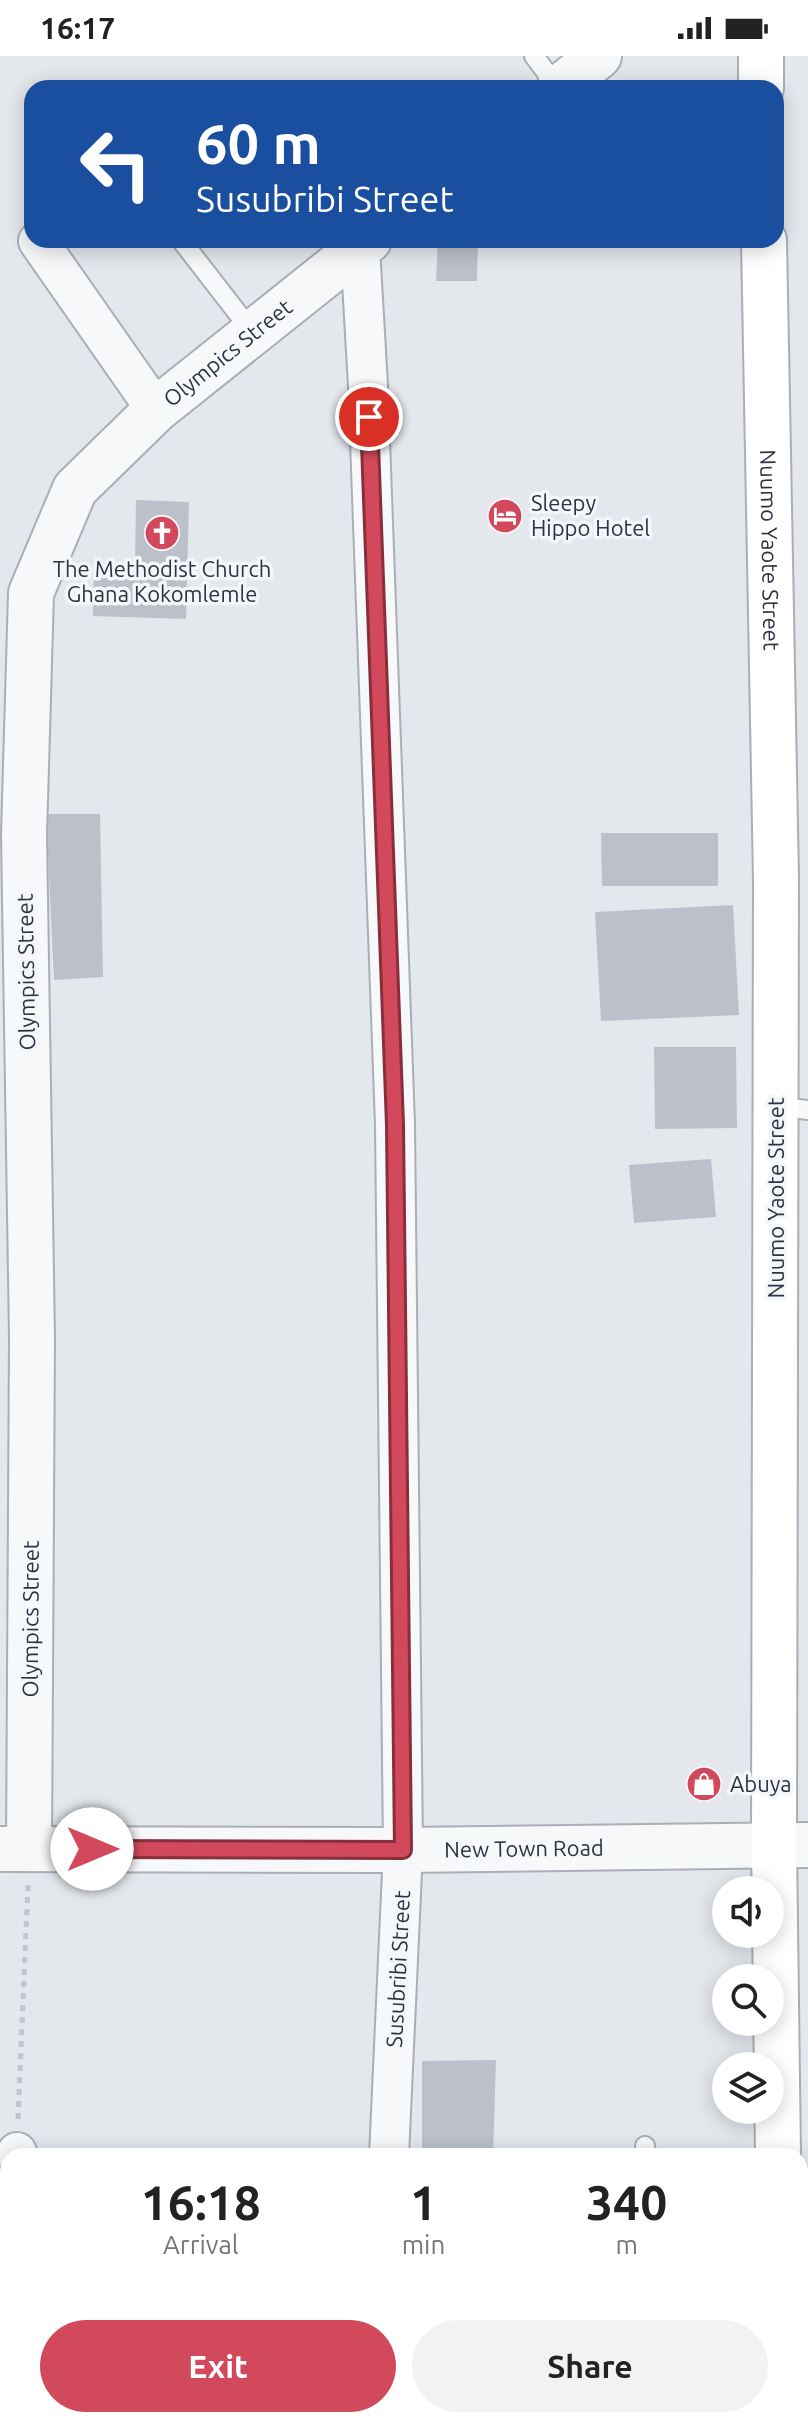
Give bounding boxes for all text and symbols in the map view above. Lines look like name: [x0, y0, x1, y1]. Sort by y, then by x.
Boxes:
text: 16:17: [40, 11, 115, 45]
icon: left: [64, 112, 168, 216]
text: 60 m: [196, 112, 321, 175]
text: Susubribi Street: [196, 178, 454, 219]
street label: Olympics Street: [158, 293, 297, 411]
pin: [335, 383, 403, 451]
icon: arrive: [347, 395, 391, 439]
street label: Nuumo Yaote Street: [756, 449, 785, 651]
place label: Sleepy Hippo Hotel: [531, 490, 650, 540]
hotel icon: Sleepy Hippo Hotel: [486, 497, 524, 535]
church icon: The Methodist Church Ghana Kokomlemle: [143, 514, 181, 552]
place label: The Methodist Church Ghana Kokomlemle: [53, 556, 271, 606]
street label: Olympics Street: [12, 893, 39, 1051]
street label: Nuumo Yaote Street: [763, 1097, 788, 1299]
street label: Olympics Street: [17, 1540, 43, 1698]
shop icon: Abuya: [685, 1765, 723, 1803]
place label: Abuya: [730, 1771, 792, 1796]
position arrow: [50, 1807, 134, 1891]
street label: New Town Road: [444, 1835, 604, 1861]
map controls: [712, 1876, 784, 2124]
button: sound: [712, 1876, 784, 1948]
street label: Susubribi Street: [381, 1889, 414, 2048]
button: search: [712, 1964, 784, 2036]
button: layers: [712, 2052, 784, 2124]
text: 16:18: [141, 2175, 261, 2229]
text: 1: [410, 2175, 437, 2229]
text: 340: [586, 2175, 667, 2229]
text: Arrival: [163, 2230, 239, 2259]
text: min: [402, 2230, 445, 2259]
text: m: [615, 2230, 638, 2259]
button: Exit: [40, 2320, 396, 2412]
button: Share: [412, 2320, 768, 2412]

